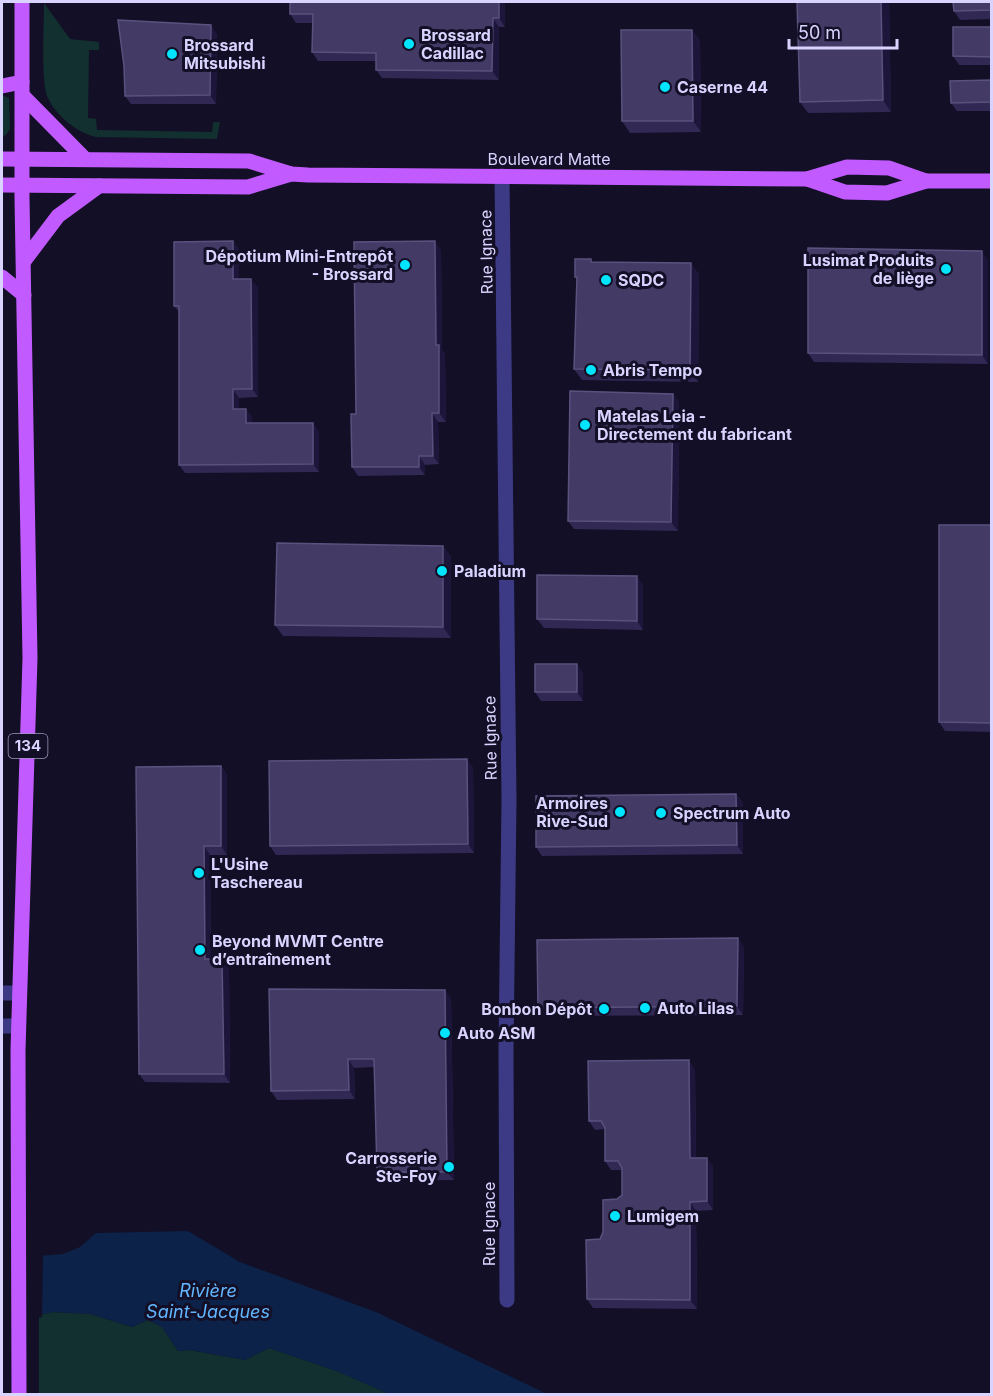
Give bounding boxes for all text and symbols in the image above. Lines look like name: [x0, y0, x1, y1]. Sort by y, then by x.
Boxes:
scale bar: [789, 12, 897, 50]
text: 50 m: [798, 22, 841, 43]
place label: Brossard Cadillac: [421, 25, 491, 63]
place label: Brossard Mitsubishi: [184, 35, 266, 73]
marker: Brossard Cadillac: [402, 37, 416, 51]
marker: Brossard Mitsubishi: [165, 47, 179, 61]
place label: Caserne 44: [677, 77, 768, 97]
marker: Caserne 44: [658, 80, 672, 94]
street label: Boulevard Matte: [487, 149, 611, 169]
street label: Rue Ignace: [475, 210, 497, 294]
place label: Dépotium Mini-Entrepôt - Brossard: [205, 246, 393, 284]
place label: Lusimat Produits de liège: [803, 250, 934, 288]
marker: Dépotium Mini-Entrepôt - Brossard: [398, 258, 412, 272]
marker: Lusimat Produits de liège: [939, 262, 953, 276]
place label: SQDC: [618, 270, 664, 290]
marker: SQDC: [599, 273, 613, 287]
place label: Abris Tempo: [603, 360, 702, 380]
marker: Abris Tempo: [584, 363, 598, 377]
place label: Matelas Leia - Directement du fabricant: [597, 406, 792, 444]
marker: Matelas Leia - Directement du fabricant: [578, 418, 592, 432]
place label: Paladium: [454, 561, 526, 581]
marker: Paladium: [435, 564, 449, 578]
street label: Rue Ignace: [479, 696, 501, 780]
road number: 134: [9, 734, 48, 758]
place label: Armoires Rive-Sud: [536, 793, 608, 831]
place label: Spectrum Auto: [673, 803, 791, 823]
marker: Armoires Rive-Sud: [613, 805, 627, 819]
marker: Spectrum Auto: [654, 806, 668, 820]
place label: L'Usine Taschereau: [211, 854, 303, 892]
marker: L'Usine Taschereau: [192, 866, 206, 880]
place label: Beyond MVMT Centre d’entraînement: [212, 931, 384, 969]
marker: Beyond MVMT Centre d’entraînement: [193, 943, 207, 957]
place label: Auto Lilas: [657, 998, 734, 1018]
place label: Bonbon Dépôt: [481, 999, 592, 1019]
marker: Auto Lilas: [638, 1001, 652, 1015]
marker: Bonbon Dépôt: [597, 1002, 611, 1016]
place label: Auto ASM: [457, 1023, 535, 1043]
marker: Auto ASM: [438, 1026, 452, 1040]
place label: Carrosserie Ste-Foy: [345, 1148, 437, 1186]
marker: Carrosserie Ste-Foy: [442, 1160, 456, 1174]
street label: Rue Ignace: [479, 1182, 499, 1266]
place label: Lumigem: [627, 1206, 699, 1226]
marker: Lumigem: [608, 1209, 622, 1223]
water label: Rivière Saint-Jacques: [146, 1280, 270, 1322]

